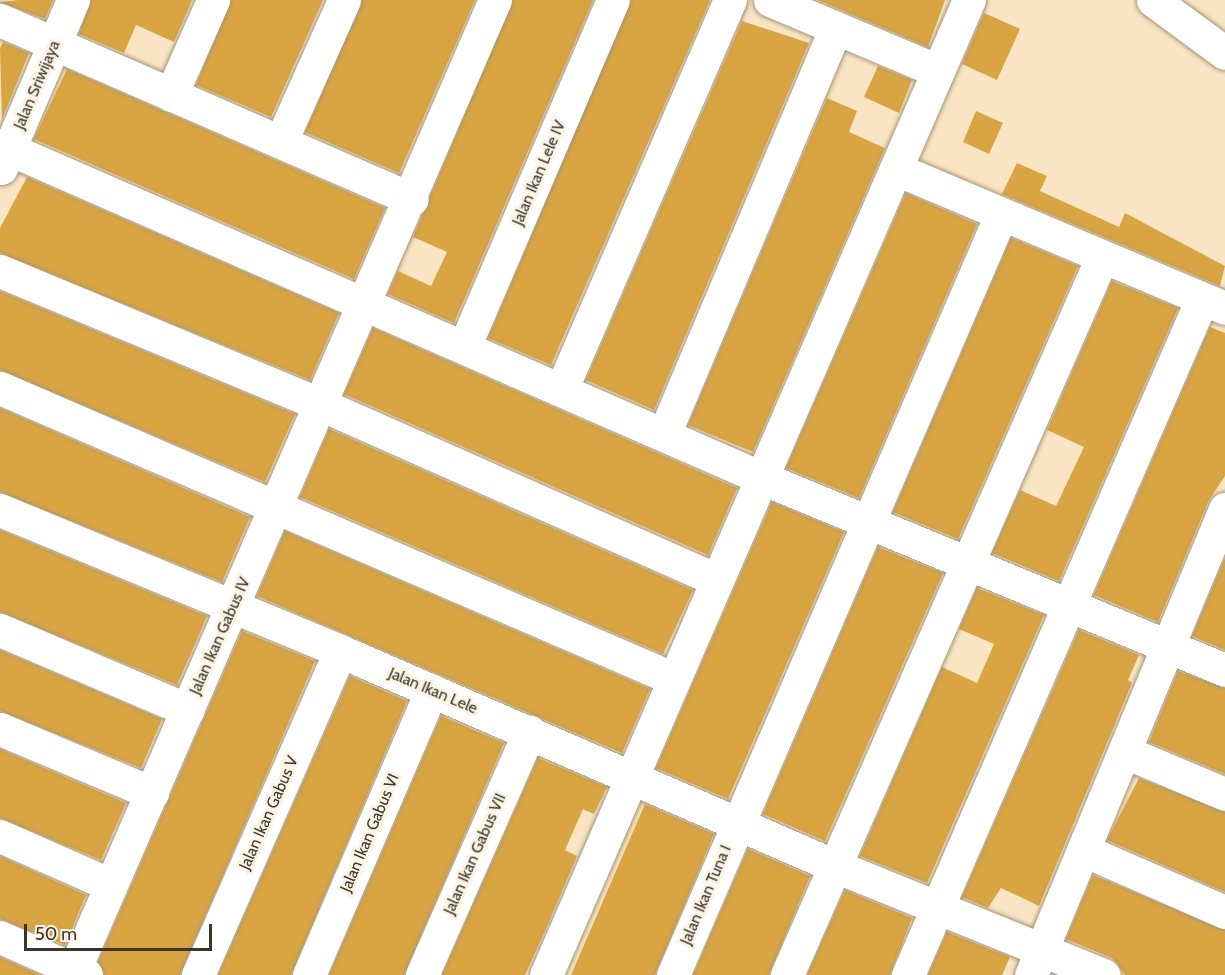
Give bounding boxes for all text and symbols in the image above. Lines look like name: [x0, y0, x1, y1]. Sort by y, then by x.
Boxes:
street label: Jalan Sriwijaya: [10, 38, 64, 132]
street label: Jalan Ikan Lele IV: [508, 118, 570, 228]
street label: Jalan Ikan Gabus IV: [185, 574, 255, 698]
street label: Jalan Ikan Lele: [386, 664, 480, 718]
street label: Jalan Ikan Gabus V: [235, 753, 303, 873]
street label: Jalan Ikan Gabus VI: [336, 771, 404, 895]
street label: Jalan Ikan Gabus VII: [440, 790, 510, 918]
street label: Jalan Ikan Tuna I: [676, 842, 736, 948]
scale bar: [27, 912, 214, 950]
text: 50 m: [35, 923, 77, 945]

